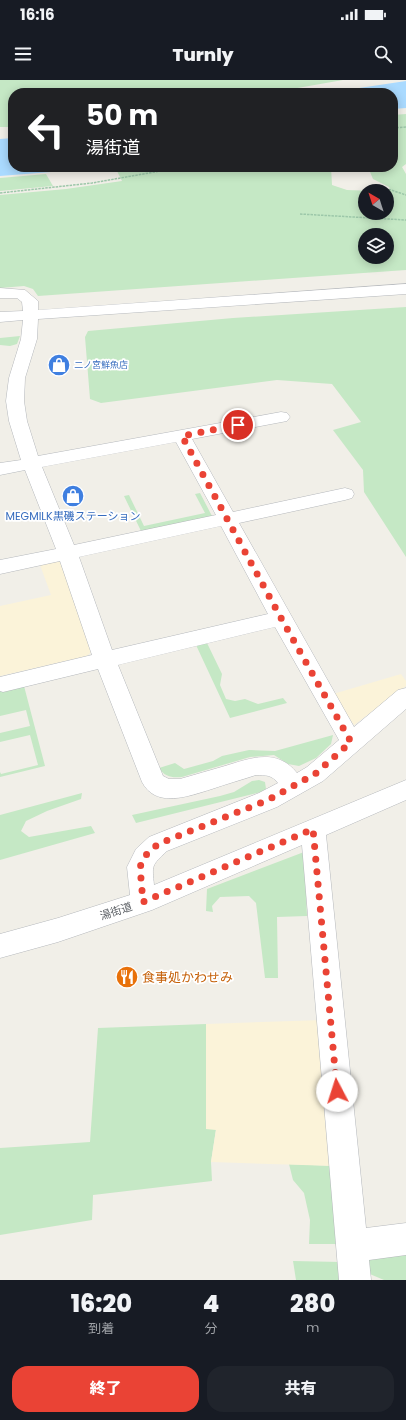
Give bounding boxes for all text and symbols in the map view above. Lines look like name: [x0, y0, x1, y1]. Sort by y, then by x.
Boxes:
text: 16:16: [20, 4, 55, 25]
text: Turnly: [173, 42, 233, 67]
icon: menu: [12, 43, 34, 65]
icon: search: [372, 43, 394, 65]
text: 50 m: [86, 96, 158, 135]
icon: left: [20, 104, 72, 156]
text: 湯街道: [86, 135, 140, 160]
north arrow: [358, 184, 394, 220]
map controls: [358, 184, 394, 264]
button: layers: [358, 228, 394, 264]
shop icon: 二ノ宮鮮魚店: [46, 352, 72, 378]
place label: 二ノ宮鮮魚店: [74, 359, 128, 371]
pin: [221, 408, 255, 442]
icon: arrive: [227, 414, 249, 436]
shop icon: MEGMILK黒磯ステーション: [60, 483, 86, 509]
place label: MEGMILK黒磯ステーション: [6, 508, 140, 524]
street label: 湯街道: [98, 898, 134, 924]
restaurant icon: 食事処かわせみ: [114, 964, 140, 990]
place label: 食事処かわせみ: [142, 968, 233, 987]
position arrow: [316, 1070, 358, 1112]
text: 16:20: [71, 1287, 132, 1320]
text: 4: [203, 1287, 219, 1320]
text: 280: [290, 1287, 335, 1320]
text: m: [306, 1318, 319, 1337]
text: 到着: [88, 1319, 114, 1338]
text: 分: [205, 1319, 218, 1338]
button: 終了: [12, 1366, 199, 1412]
button: 共有: [207, 1366, 394, 1412]

